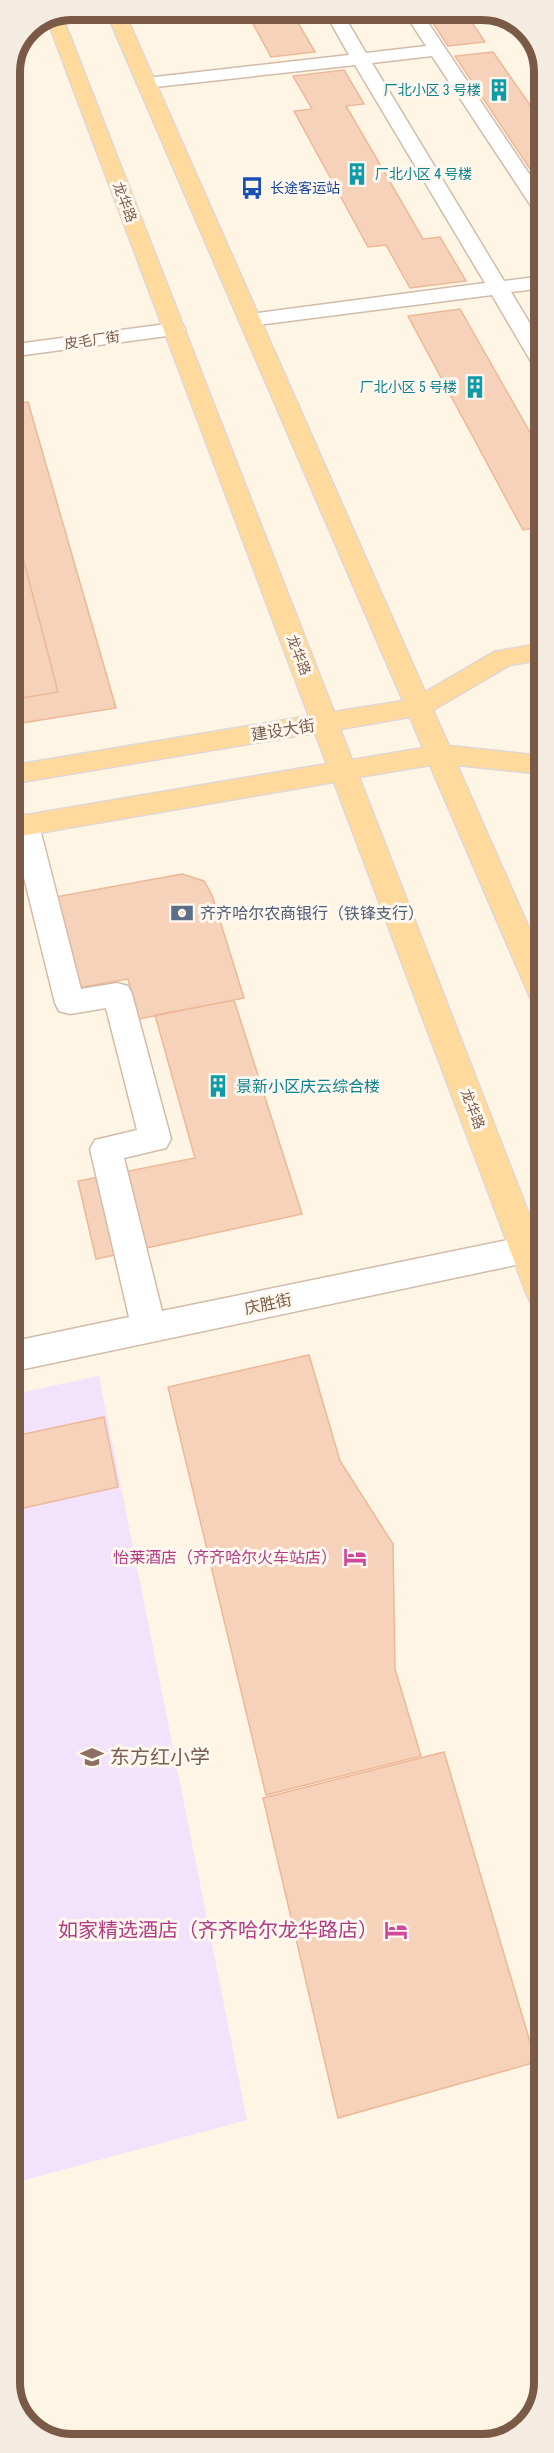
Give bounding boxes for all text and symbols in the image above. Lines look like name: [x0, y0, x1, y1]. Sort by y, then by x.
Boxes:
building icon: 厂北小区 3 号楼: [486, 77, 512, 103]
place label: 厂北小区 3 号楼: [384, 82, 481, 98]
building icon: 厂北小区 4 号楼: [344, 161, 370, 187]
place label: 厂北小区 4 号楼: [375, 166, 472, 182]
bus stop icon: 长途客运站: [239, 175, 265, 201]
street label: 龙华路: [110, 180, 140, 224]
place label: 长途客运站: [270, 180, 340, 196]
street label: 皮毛厂街: [63, 328, 121, 352]
building icon: 厂北小区 5 号楼: [462, 374, 488, 400]
place label: 厂北小区 5 号楼: [360, 379, 457, 395]
street label: 龙华路: [284, 633, 314, 677]
street label: 建设大街: [250, 716, 316, 744]
bank icon: 齐齐哈尔农商银行（铁锋支行）: [169, 900, 195, 926]
place label: 齐齐哈尔农商银行（铁锋支行）: [200, 904, 424, 923]
building icon: 景新小区庆云综合楼: [205, 1073, 231, 1099]
place label: 景新小区庆云综合楼: [236, 1077, 380, 1096]
street label: 龙华路: [458, 1087, 488, 1131]
street label: 庆胜街: [243, 1290, 293, 1318]
hotel icon: 怡莱酒店（齐齐哈尔火车站店）: [342, 1544, 368, 1570]
place label: 怡莱酒店（齐齐哈尔火车站店）: [113, 1548, 337, 1567]
school or university icon: 东方红小学: [79, 1744, 105, 1770]
place label: 东方红小学: [110, 1745, 210, 1769]
hotel icon: 如家精选酒店（齐齐哈尔龙华路店）: [383, 1917, 409, 1943]
place label: 如家精选酒店（齐齐哈尔龙华路店）: [58, 1918, 378, 1942]

